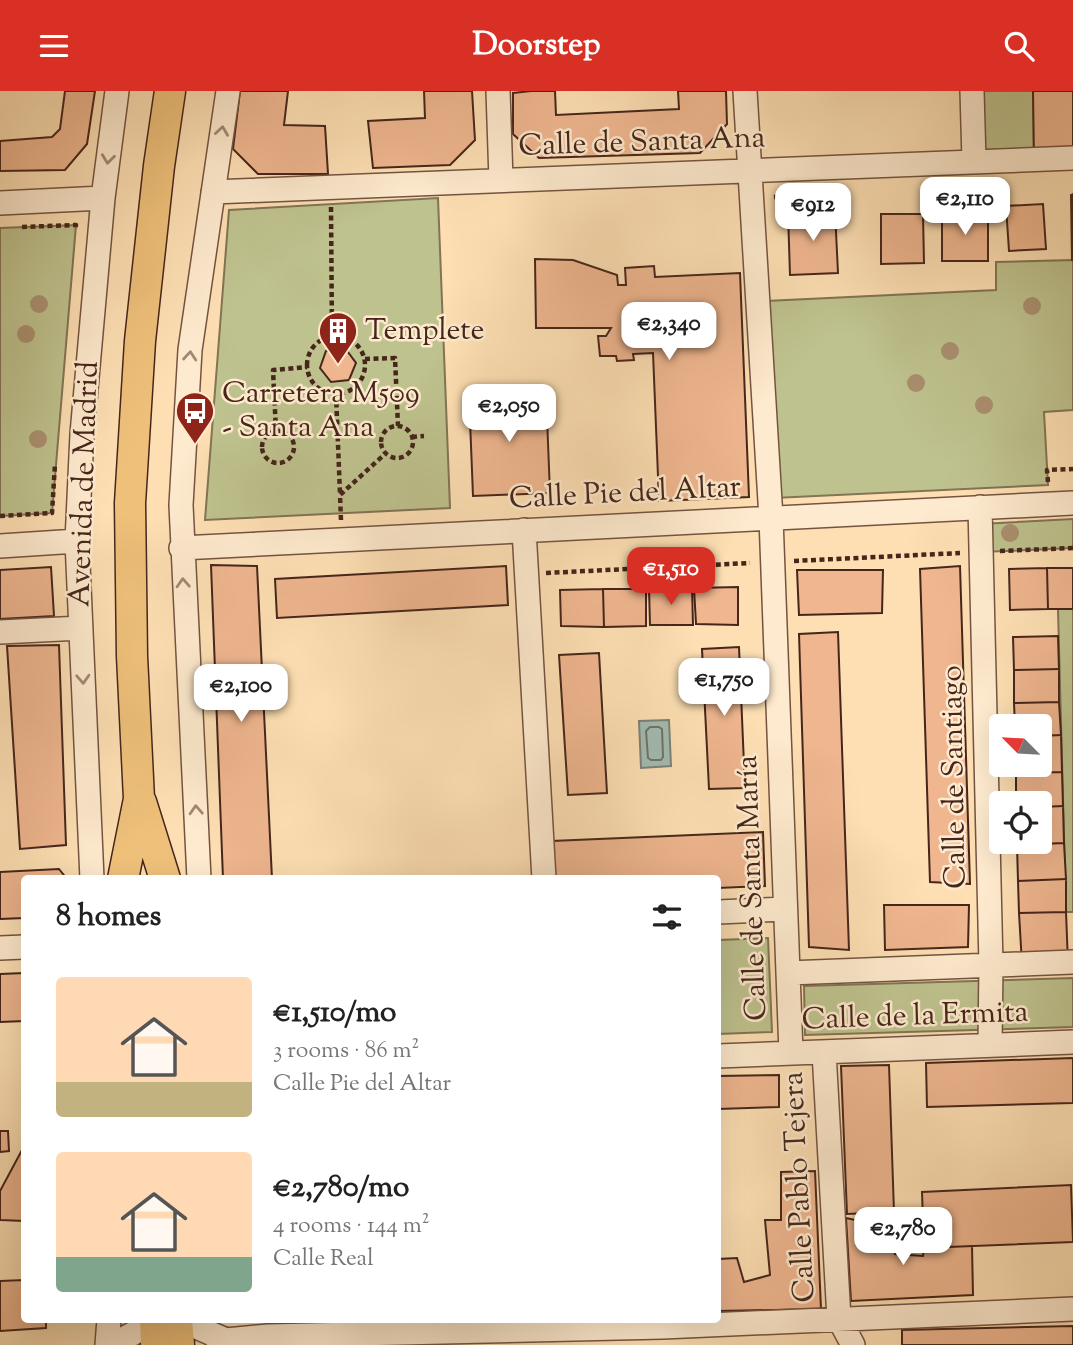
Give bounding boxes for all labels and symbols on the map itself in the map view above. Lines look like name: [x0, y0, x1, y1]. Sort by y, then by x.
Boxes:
street label: Calle de Santa Ana: [518, 117, 766, 169]
one-way arrow: [215, 125, 230, 137]
one-way arrow: [100, 153, 115, 165]
pin: €2,110: [908, 177, 1022, 237]
pin: €912: [772, 183, 854, 243]
pin: €2,340: [612, 303, 726, 362]
building icon: Templete: [317, 310, 359, 365]
place label: Templete: [365, 310, 485, 353]
one-way arrow: [182, 350, 197, 362]
street label: Avenida de Madrid: [59, 360, 111, 608]
place label: Carretera M509 - Santa Ana: [222, 373, 420, 450]
pin: €2,050: [452, 385, 566, 444]
bus stop icon: Carretera M509 - Santa Ana: [174, 390, 216, 445]
street label: Calle Pie del Altar: [508, 466, 742, 522]
pin: €1,510: [614, 547, 728, 607]
one-way arrow: [176, 577, 191, 588]
pin: €1,750: [667, 659, 781, 718]
pin: €2,100: [184, 665, 298, 724]
street label: Calle de Santiago: [932, 665, 978, 889]
one-way arrow: [75, 673, 90, 684]
north arrow: [989, 714, 1052, 777]
street label: Calle de Santa María: [727, 754, 779, 1021]
one-way arrow: [189, 805, 204, 816]
street label: Calle de la Ermita: [801, 992, 1029, 1042]
street label: Calle Pablo Tejera: [772, 1070, 828, 1304]
pin: €2,780: [846, 1207, 960, 1267]

